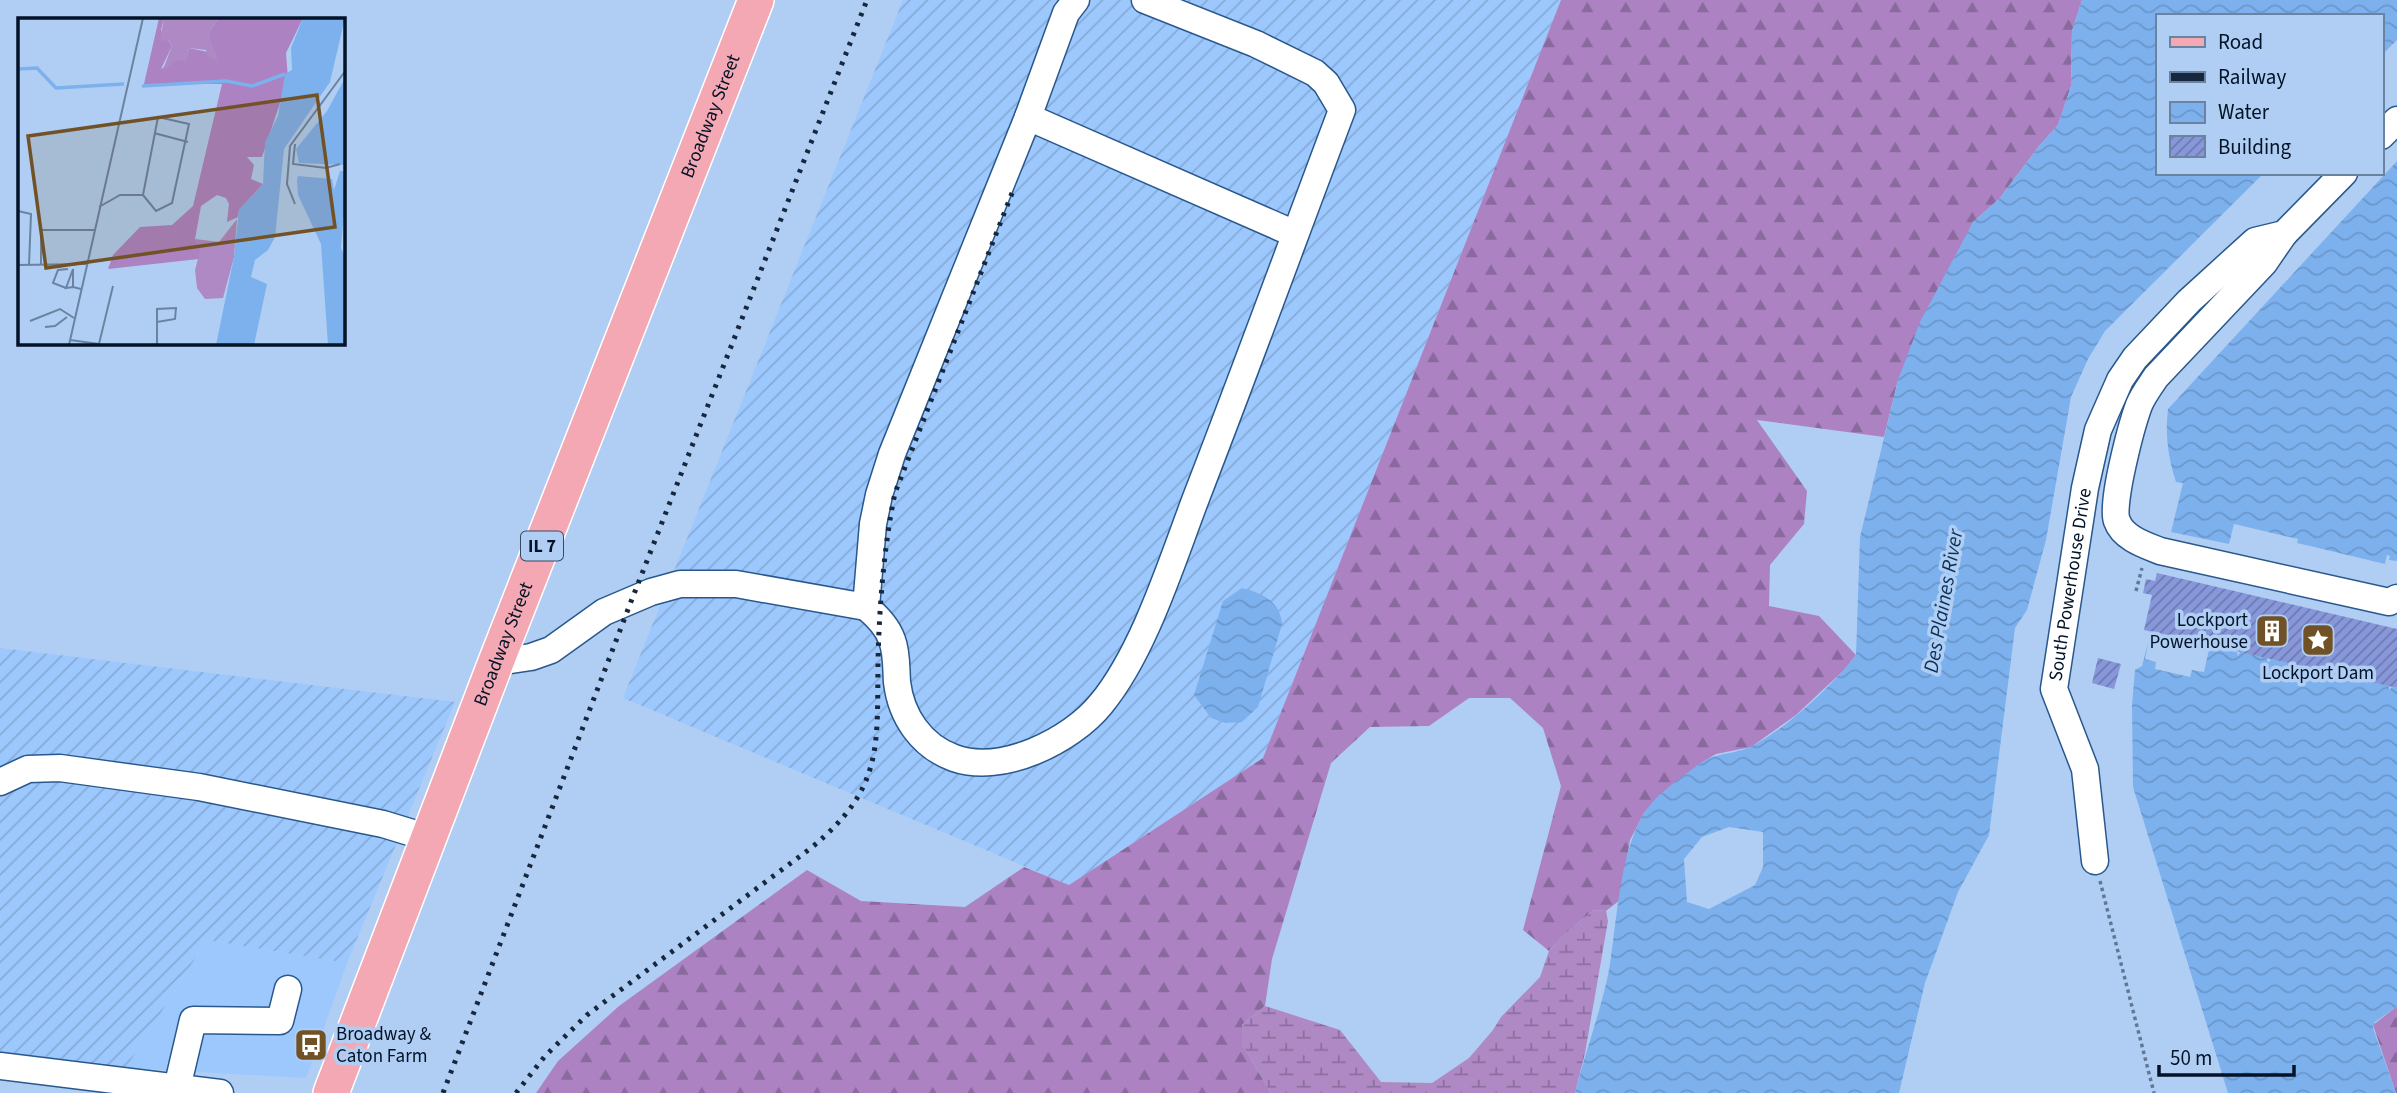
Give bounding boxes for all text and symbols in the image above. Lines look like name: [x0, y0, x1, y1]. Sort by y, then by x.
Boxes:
legend: [2156, 14, 2383, 175]
inset map: [18, 18, 345, 345]
text: Road: [2218, 27, 2263, 57]
street label: Broadway Street: [674, 50, 747, 182]
text: Railway: [2218, 62, 2286, 92]
text: Water: [2218, 97, 2270, 127]
text: Building: [2218, 132, 2292, 162]
street label: South Powerhouse Drive: [2042, 486, 2098, 683]
water label: Des Plaines River: [1916, 526, 1971, 675]
road number: IL 7: [521, 532, 563, 560]
street label: Broadway Street: [467, 577, 540, 710]
place label: Lockport Powerhouse: [2150, 607, 2249, 656]
building icon: Lockport Powerhouse: [2253, 612, 2291, 650]
place icon: Lockport Dam: [2299, 621, 2337, 659]
place label: Lockport Dam: [2262, 660, 2374, 687]
place label: Broadway & Caton Farm: [336, 1021, 431, 1070]
bus stop icon: Broadway & Caton Farm: [292, 1026, 330, 1064]
scale bar: [2159, 1034, 2294, 1078]
text: 50 m: [2170, 1043, 2212, 1073]

